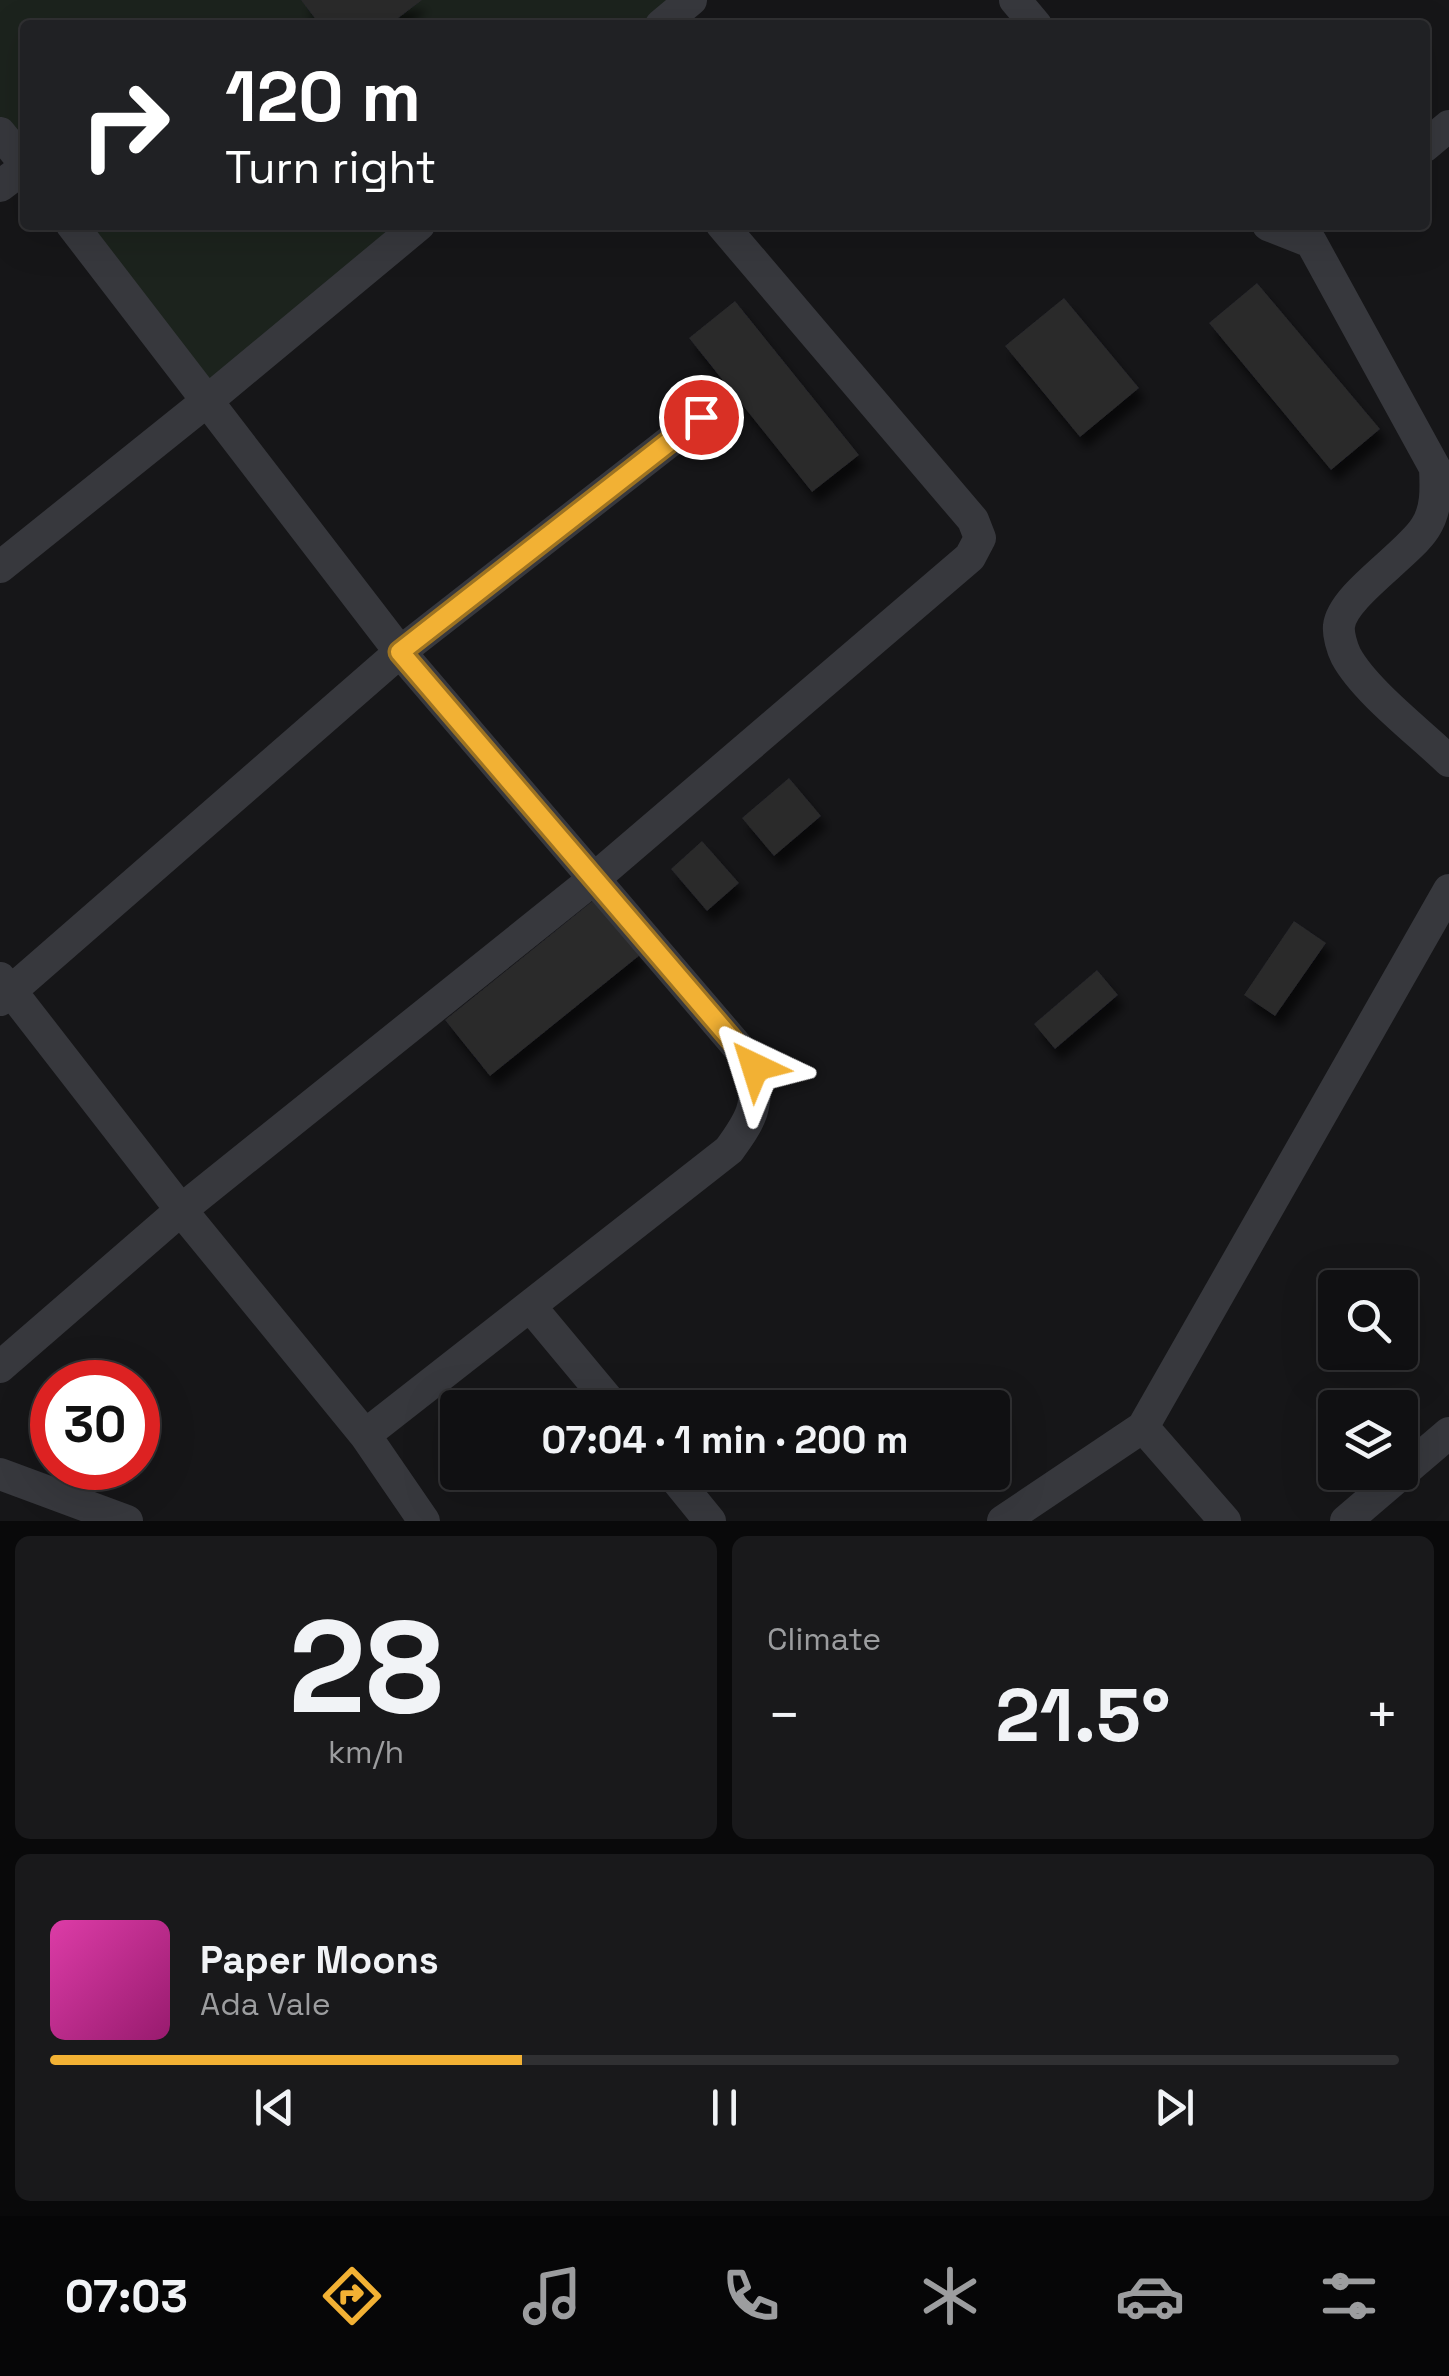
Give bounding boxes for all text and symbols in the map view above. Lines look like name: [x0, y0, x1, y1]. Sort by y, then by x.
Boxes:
text: 120 m: [225, 52, 421, 141]
icon: right: [60, 60, 190, 190]
text: Turn right: [225, 139, 436, 196]
pin: [659, 375, 744, 460]
icon: arrive: [674, 390, 729, 445]
position arrow: [703, 1015, 807, 1119]
map controls: [1318, 1270, 1418, 1490]
button: search: [1318, 1270, 1418, 1370]
speed limit sign: 30: [30, 1360, 160, 1490]
button: layers: [1318, 1390, 1418, 1490]
text: 07:04 · 1 min · 200 m: [542, 1416, 908, 1464]
text: 28: [288, 1584, 444, 1750]
text: Climate: [767, 1619, 881, 1659]
text: 21.5°: [995, 1667, 1171, 1763]
text: −: [767, 1680, 801, 1750]
text: +: [1365, 1680, 1399, 1750]
text: km/h: [328, 1732, 404, 1772]
text: Paper Moons: [200, 1936, 439, 1984]
text: Ada Vale: [200, 1984, 331, 2024]
icon: previous: [247, 2080, 302, 2135]
icon: pause: [697, 2080, 752, 2135]
icon: next: [1147, 2080, 1202, 2135]
icon: directions: [317, 2261, 387, 2331]
icon: music: [517, 2261, 587, 2331]
icon: phone: [716, 2261, 786, 2331]
icon: climate: [915, 2261, 985, 2331]
icon: car: [1115, 2261, 1185, 2331]
icon: filters: [1314, 2261, 1384, 2331]
text: 07:03: [65, 2268, 188, 2325]

